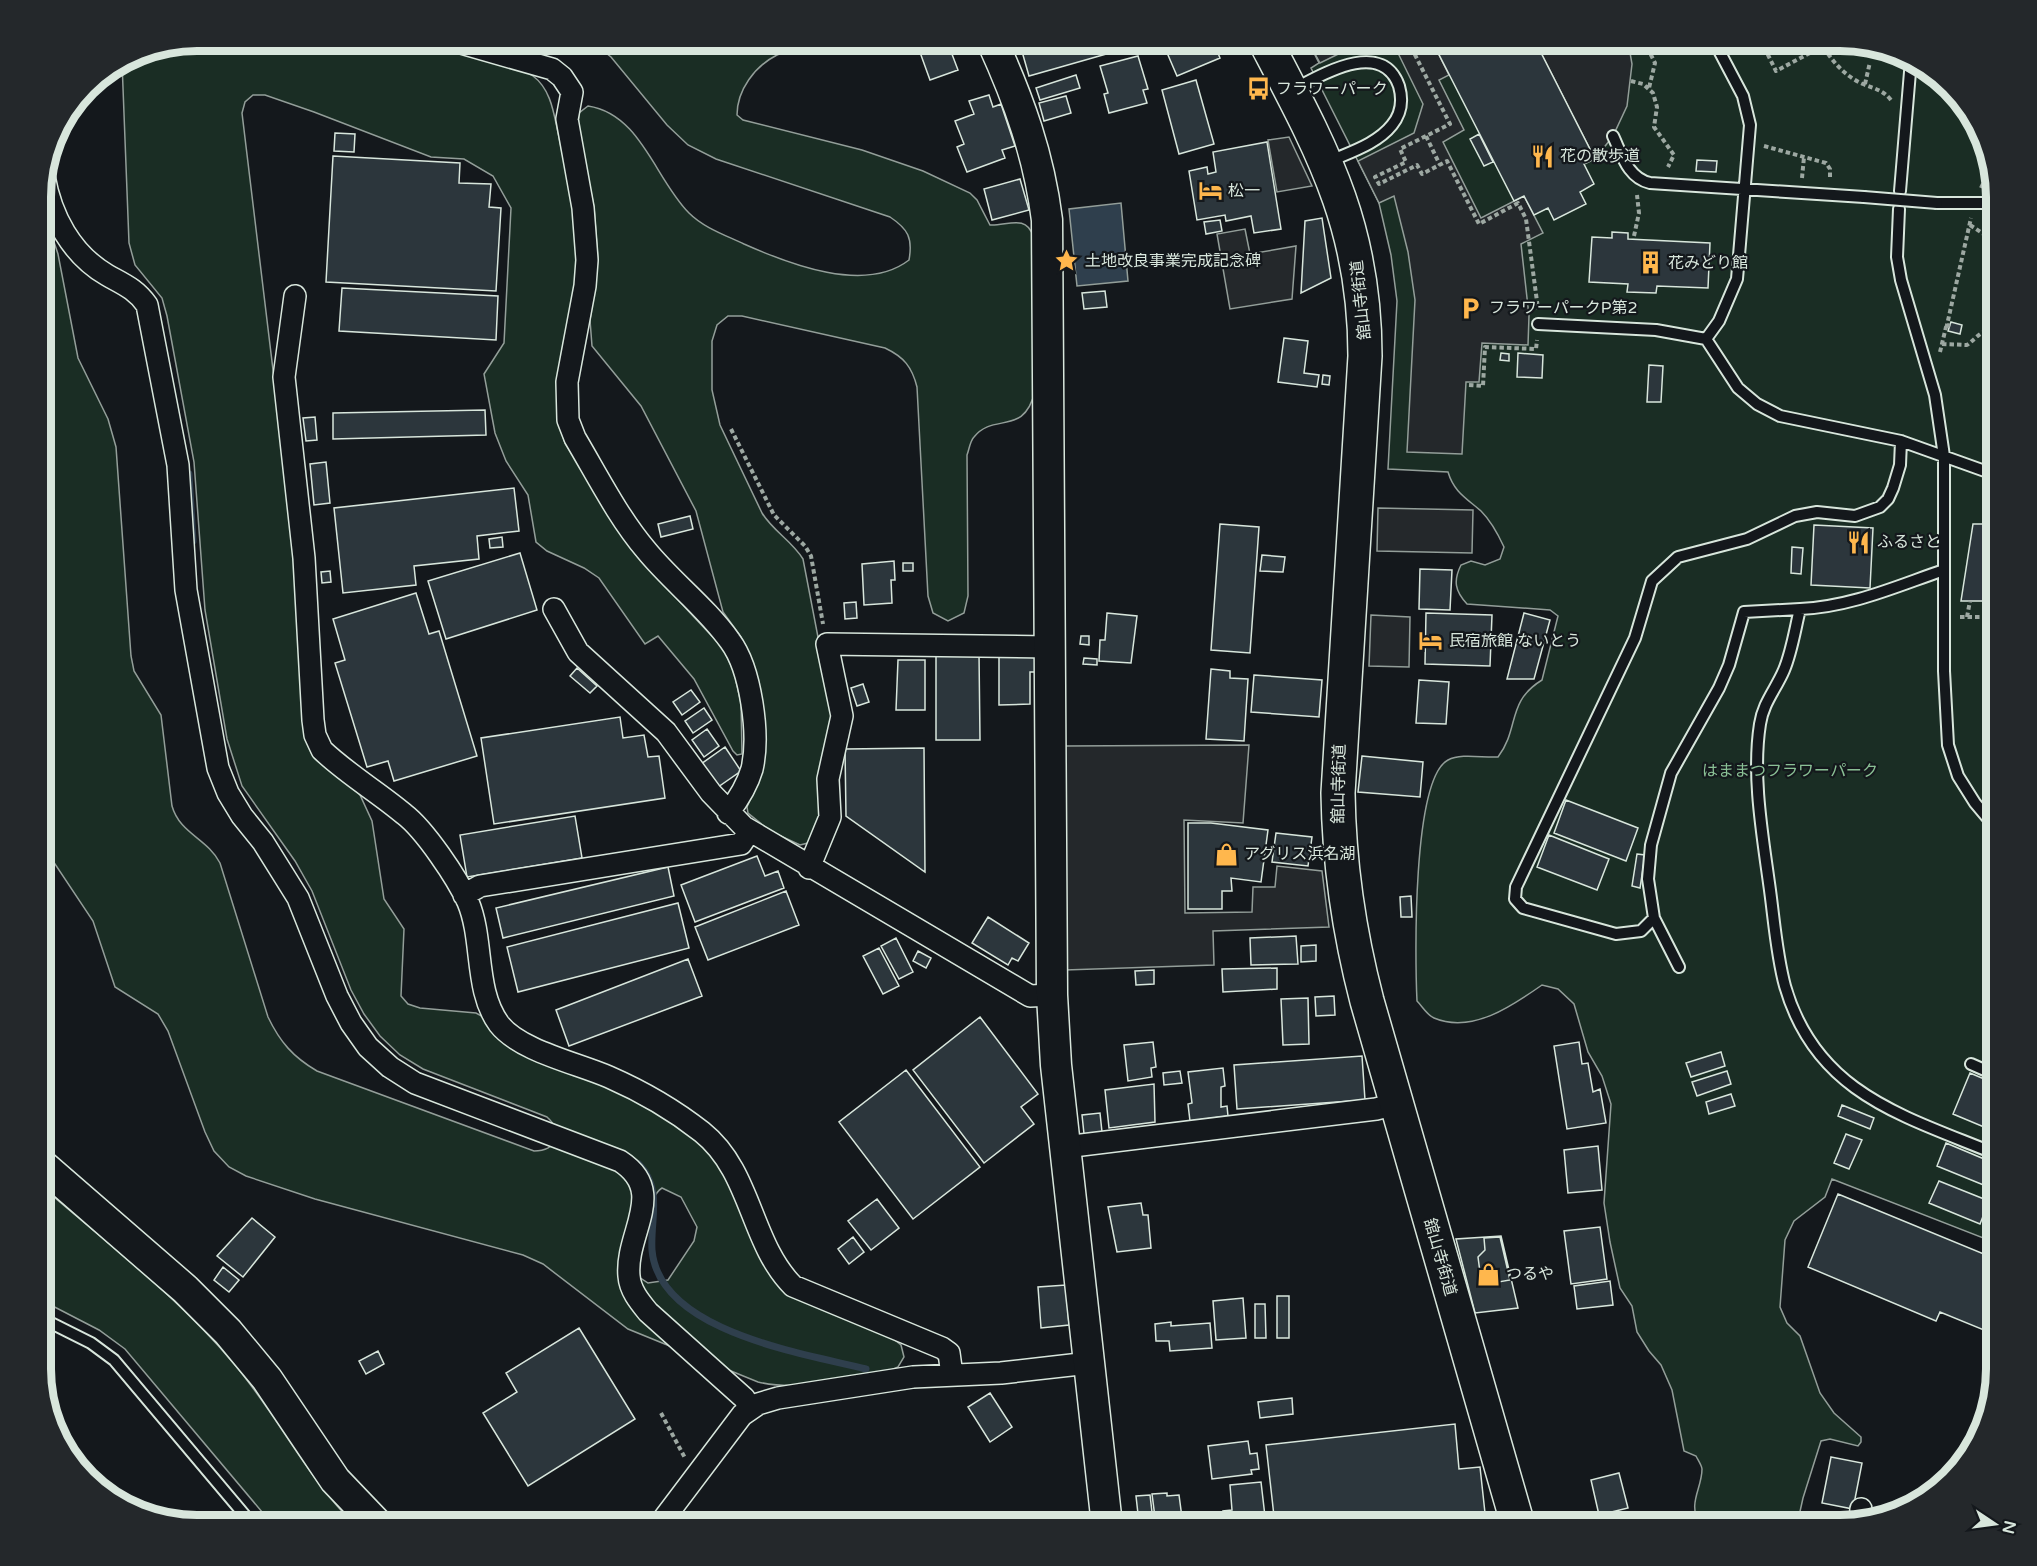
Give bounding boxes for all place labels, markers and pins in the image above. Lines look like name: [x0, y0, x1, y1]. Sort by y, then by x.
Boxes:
bus stop icon: フラワーパーク: [1245, 76, 1271, 102]
place label: フラワーパーク: [1276, 79, 1388, 99]
restaurant icon: 花の散歩道: [1529, 143, 1555, 169]
place label: 花の散歩道: [1560, 146, 1640, 166]
hotel icon: 松一: [1197, 178, 1223, 204]
place label: 松一: [1228, 181, 1260, 201]
place icon: 土地改良事業完成記念碑: [1054, 248, 1080, 274]
building icon: 花みどり館: [1637, 250, 1663, 276]
place label: 土地改良事業完成記念碑: [1085, 251, 1261, 271]
place label: 花みどり館: [1668, 253, 1748, 273]
parking icon: フラワーパークP第2: [1458, 295, 1484, 321]
place label: フラワーパークP第2: [1489, 298, 1638, 318]
restaurant icon: ふるさと: [1846, 529, 1872, 555]
place label: ふるさと: [1877, 532, 1941, 552]
hotel icon: 民宿旅館 ないとう: [1418, 628, 1444, 654]
place label: 民宿旅館 ないとう: [1449, 631, 1581, 651]
shop icon: アグリス浜名湖: [1213, 841, 1239, 867]
place label: アグリス浜名湖: [1244, 844, 1355, 864]
shop icon: つるや: [1475, 1261, 1501, 1287]
place label: つるや: [1506, 1264, 1554, 1284]

